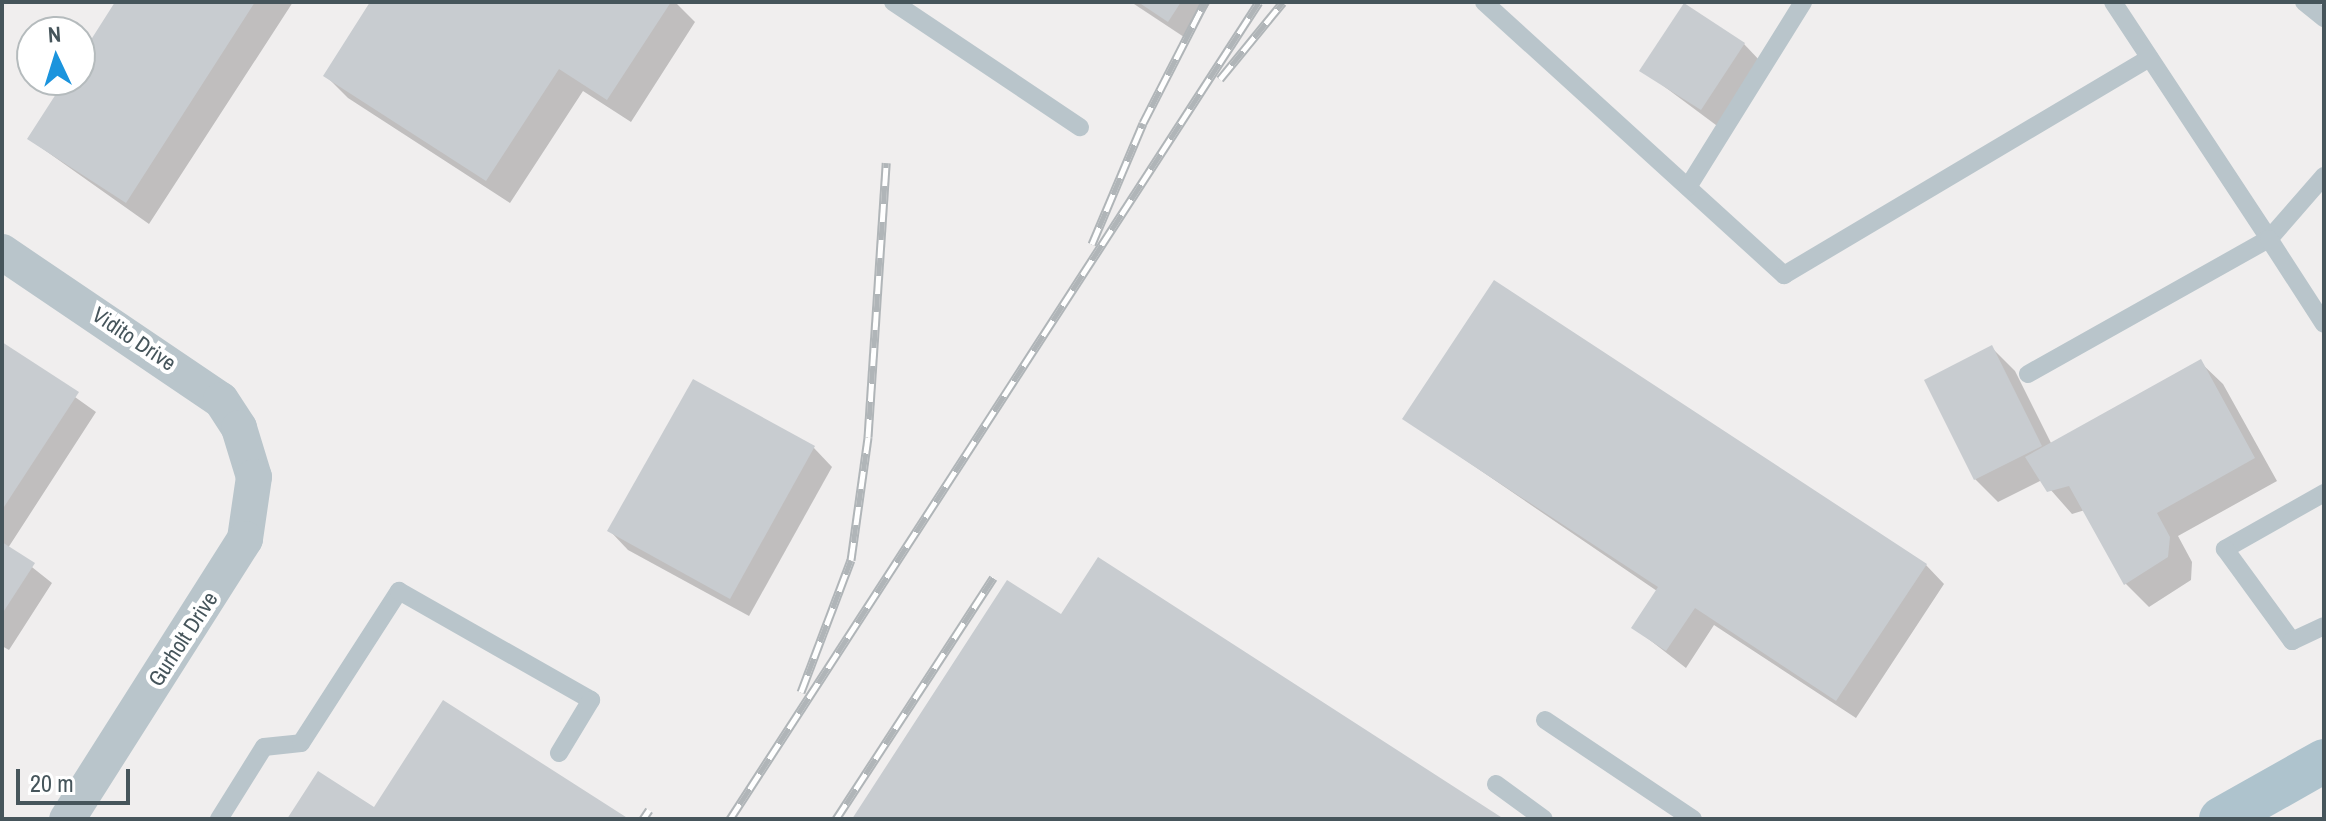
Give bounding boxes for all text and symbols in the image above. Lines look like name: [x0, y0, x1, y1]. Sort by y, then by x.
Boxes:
north arrow: [16, 16, 96, 96]
text: N: [47, 19, 62, 49]
street label: Vidito Drive: [87, 302, 181, 376]
street label: Gurholt Drive: [143, 587, 223, 691]
scale bar: [20, 753, 134, 803]
text: 20 m: [30, 767, 74, 799]

